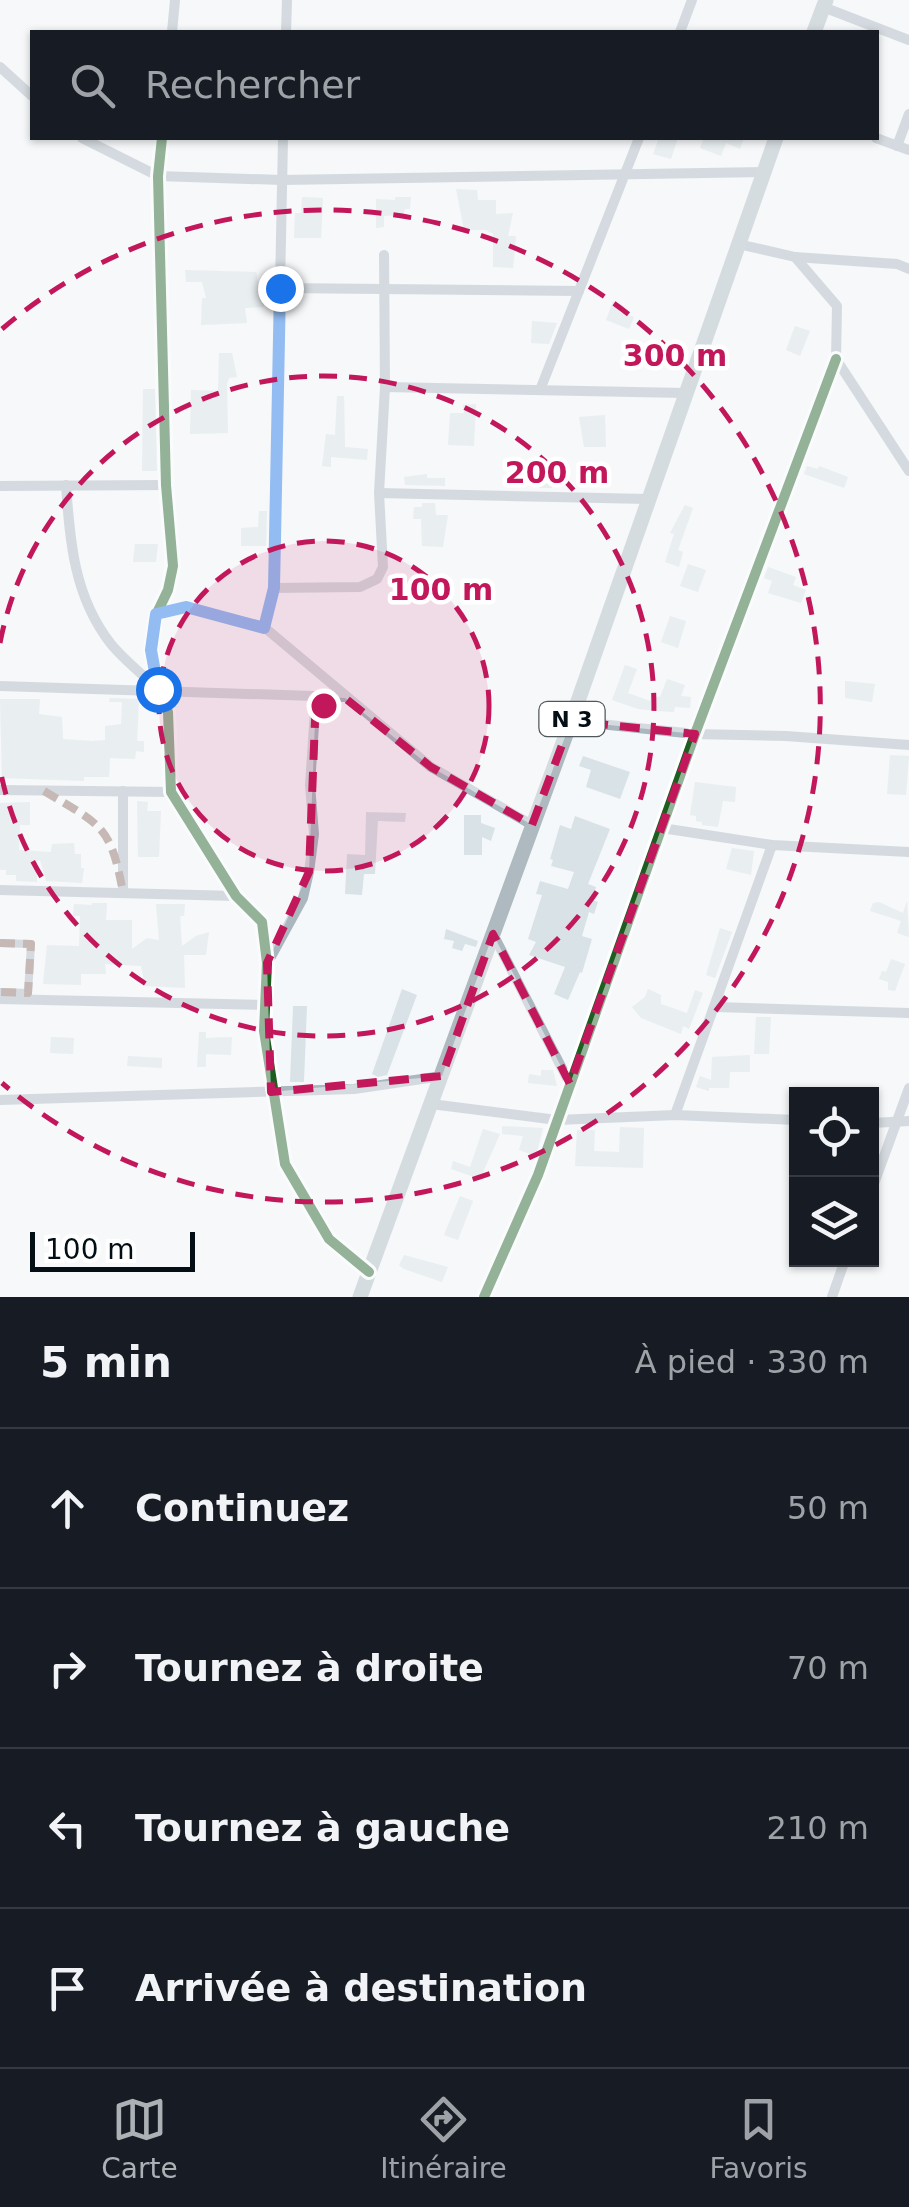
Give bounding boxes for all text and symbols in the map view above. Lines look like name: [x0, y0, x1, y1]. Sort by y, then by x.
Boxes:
search box: [30, 30, 879, 140]
icon: search: [65, 58, 120, 113]
text: Rechercher: [145, 63, 360, 107]
route end: [258, 266, 304, 312]
text: 300 m: [623, 338, 727, 373]
text: 200 m: [505, 455, 609, 490]
text: 100 m: [389, 572, 493, 607]
route start: [136, 667, 182, 713]
centre of rings: [306, 688, 342, 724]
road number: N 3: [540, 702, 604, 736]
map controls: [789, 1087, 879, 1267]
button: locate: [789, 1087, 879, 1177]
button: layers: [789, 1177, 879, 1267]
scale bar: [30, 1227, 195, 1272]
text: 100 m: [45, 1233, 135, 1266]
text: 5 min: [40, 1338, 172, 1387]
text: À pied · 330 m: [635, 1343, 869, 1381]
icon: ahead: [40, 1481, 95, 1536]
text: Continuez: [135, 1486, 349, 1530]
text: 50 m: [787, 1489, 869, 1527]
icon: right: [40, 1641, 95, 1696]
text: Tournez à droite: [135, 1646, 484, 1690]
text: 70 m: [787, 1649, 869, 1687]
icon: left: [40, 1801, 95, 1856]
text: Tournez à gauche: [135, 1806, 510, 1850]
text: 210 m: [767, 1809, 869, 1847]
icon: arrive: [40, 1961, 95, 2016]
text: Arrivée à destination: [135, 1966, 587, 2010]
tab: Carte: [101, 2092, 178, 2185]
tab: Itinéraire: [380, 2092, 507, 2185]
tab: Favoris: [709, 2092, 808, 2185]

